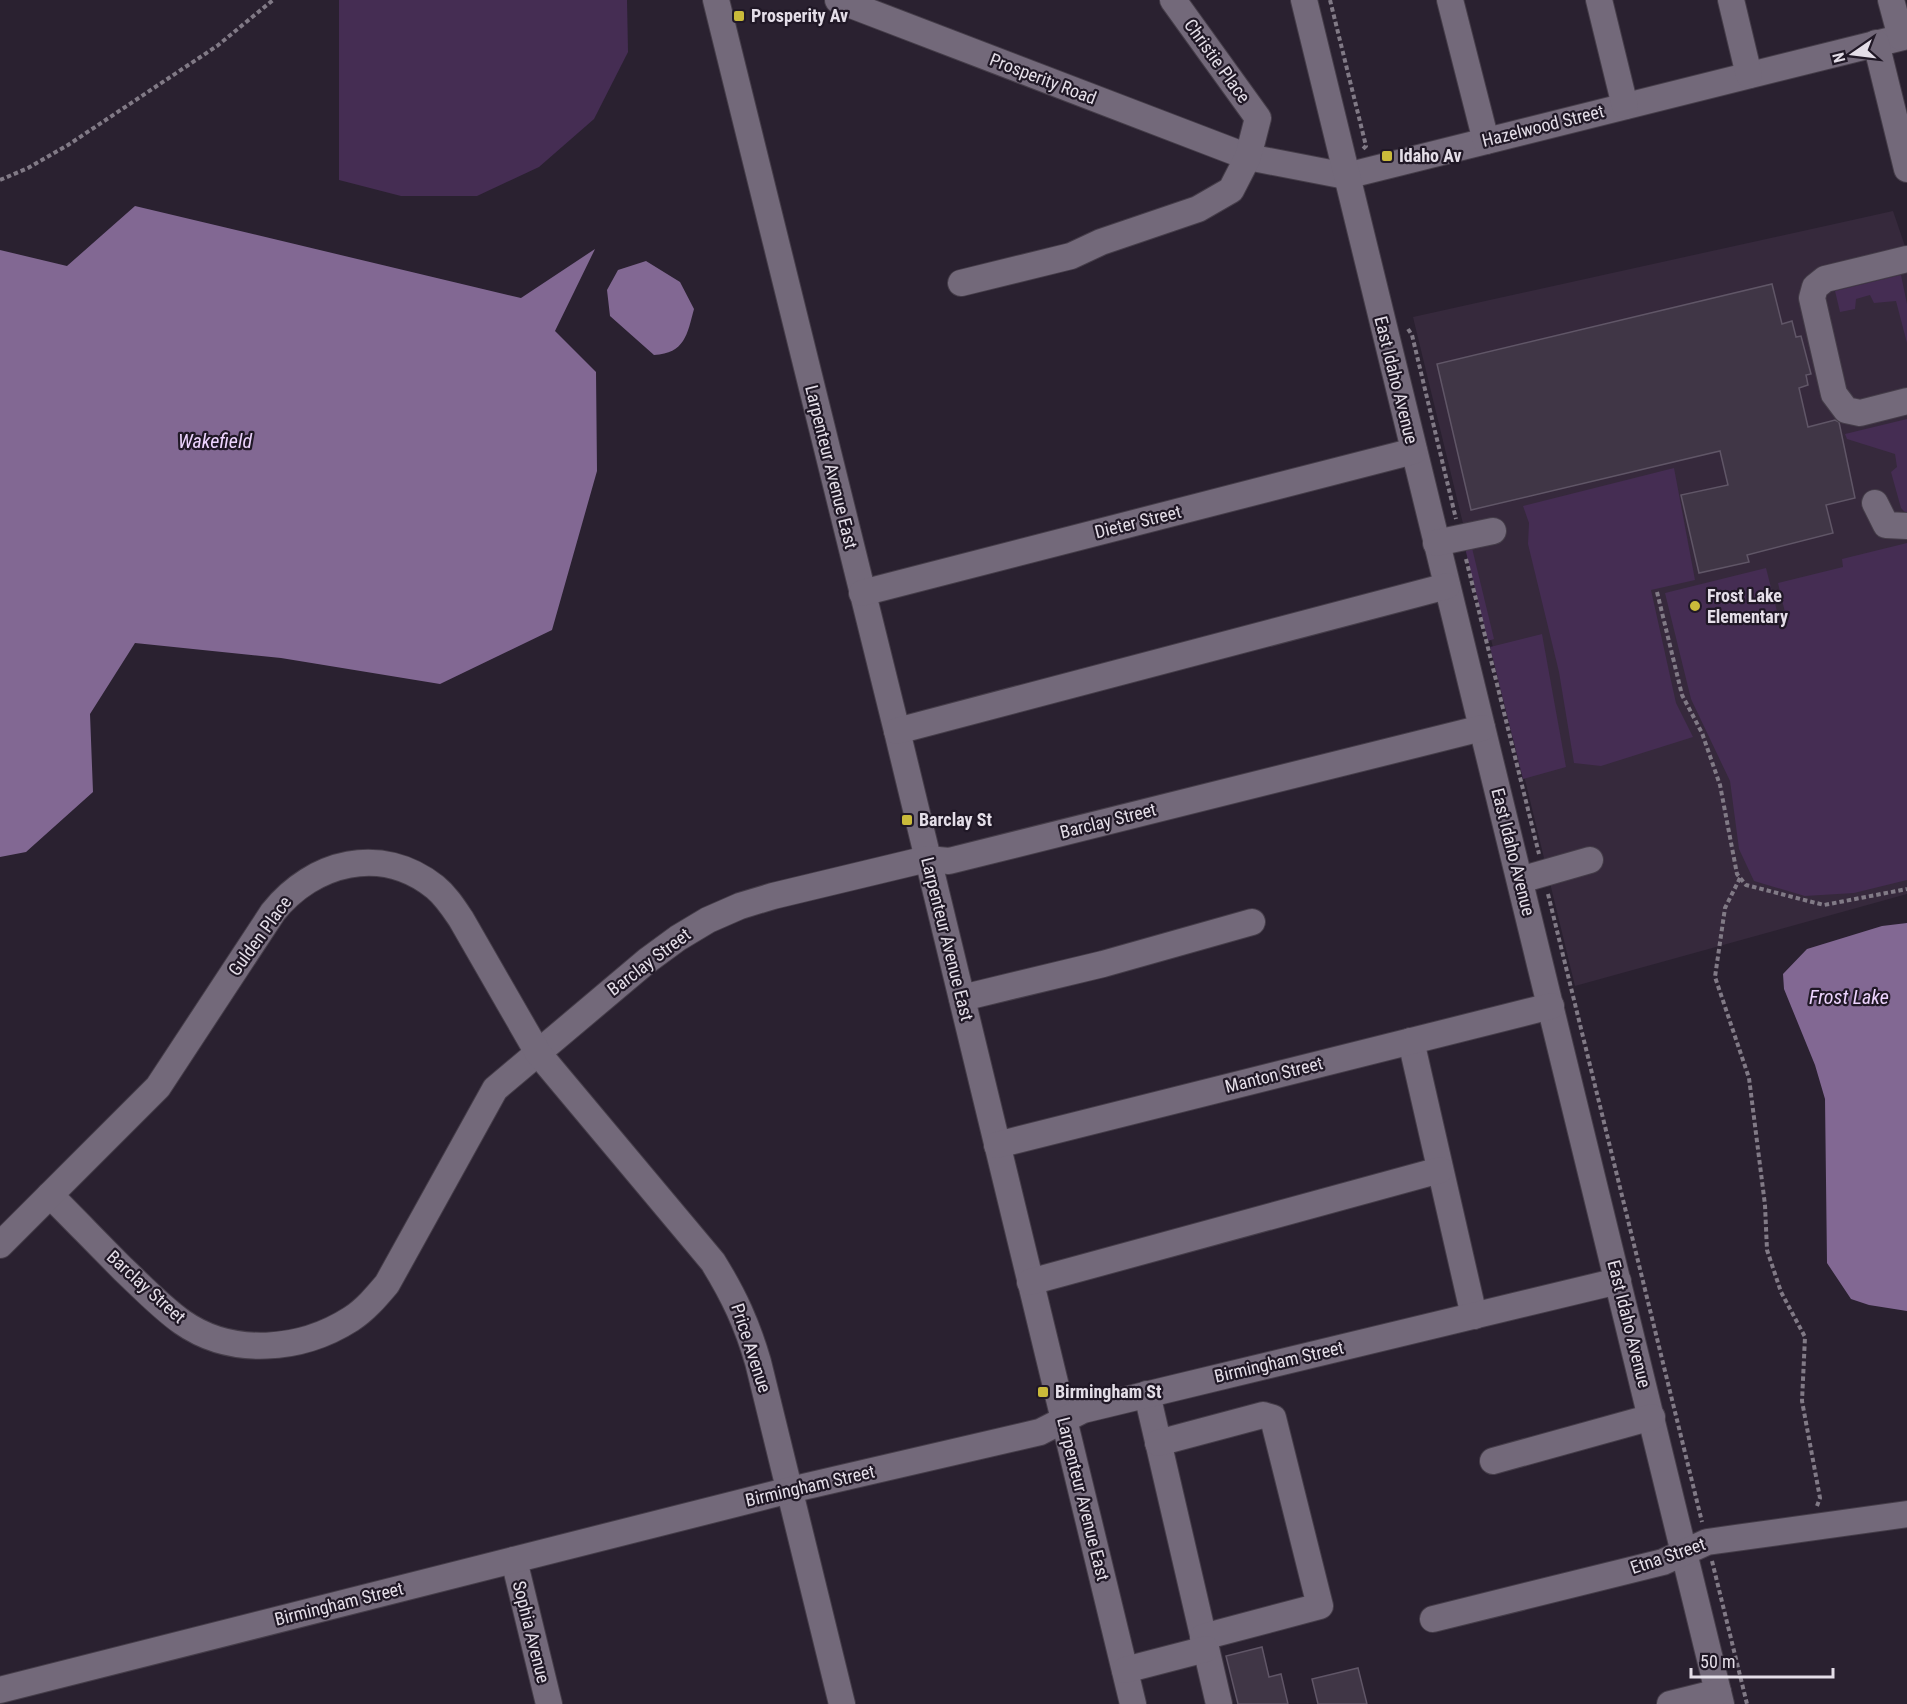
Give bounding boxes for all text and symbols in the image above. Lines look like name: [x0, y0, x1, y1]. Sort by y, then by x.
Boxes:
place label: Prosperity Av: [751, 5, 848, 26]
marker: Prosperity Av: [732, 9, 746, 23]
street label: Christie Place: [1180, 15, 1255, 107]
north arrow: [1823, 24, 1883, 84]
street label: Prosperity Road: [987, 49, 1099, 109]
text: N: [1829, 50, 1849, 65]
street label: Hazelwood Street: [1480, 100, 1606, 151]
place label: Idaho Av: [1399, 145, 1462, 166]
marker: Idaho Av: [1380, 149, 1394, 163]
street label: East Idaho Avenue: [1370, 314, 1423, 446]
street label: Larpenteur Avenue East: [801, 383, 862, 551]
water label: Wakefield: [178, 429, 252, 453]
street label: Dieter Street: [1092, 501, 1183, 542]
place label: Frost Lake Elementary: [1707, 585, 1788, 627]
marker: Frost Lake Elementary: [1688, 599, 1702, 613]
street label: East Idaho Avenue: [1487, 786, 1540, 918]
street label: Barclay Street: [1058, 798, 1158, 843]
place label: Barclay St: [919, 809, 992, 830]
marker: Barclay St: [900, 813, 914, 827]
street label: Larpenteur Avenue East: [917, 855, 978, 1023]
street label: Gulden Place: [224, 892, 295, 980]
street label: Barclay Street: [603, 924, 694, 1000]
water label: Frost Lake: [1809, 985, 1889, 1009]
street label: Manton Street: [1223, 1052, 1325, 1097]
street label: Barclay Street: [103, 1246, 190, 1327]
street label: East Idaho Avenue: [1603, 1258, 1656, 1390]
street label: Price Avenue: [727, 1301, 776, 1395]
street label: Birmingham Street: [1212, 1336, 1346, 1387]
place label: Birmingham St: [1055, 1381, 1162, 1402]
marker: Birmingham St: [1036, 1385, 1050, 1399]
street label: Larpenteur Avenue East: [1053, 1415, 1114, 1583]
street label: Birmingham Street: [743, 1460, 877, 1511]
street label: Etna Street: [1628, 1533, 1708, 1578]
street label: Birmingham Street: [272, 1577, 405, 1630]
street label: Sophia Avenue: [509, 1579, 554, 1685]
scale bar: [1691, 1641, 1834, 1679]
text: 50 m: [1700, 1651, 1735, 1672]

